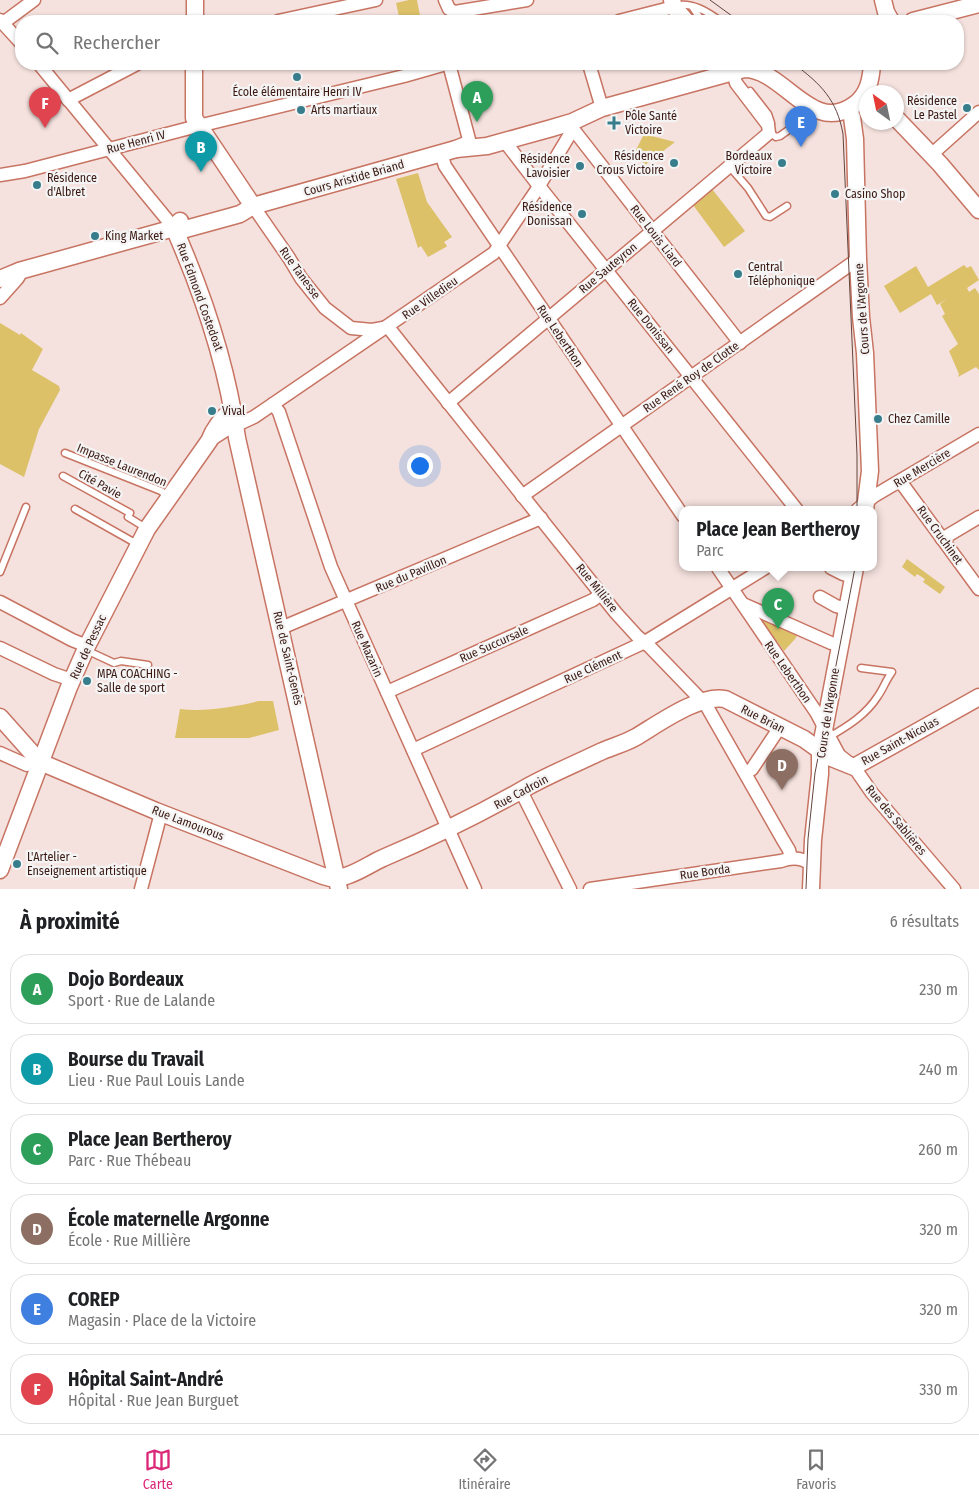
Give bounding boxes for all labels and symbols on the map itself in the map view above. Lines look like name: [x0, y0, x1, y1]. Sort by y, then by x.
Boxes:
marker: École élémentaire Henri IV: [291, 71, 303, 83]
pin: A: [461, 81, 493, 122]
place label: École élémentaire Henri IV: [232, 84, 362, 99]
north arrow: [859, 85, 904, 130]
pin: F: [29, 87, 61, 128]
place label: Résidence Le Pastel: [907, 94, 957, 122]
marker: Résidence Le Pastel: [961, 102, 973, 114]
place label: Arts martiaux: [311, 103, 378, 117]
marker: Arts martiaux: [295, 104, 307, 116]
pin: E: [785, 106, 817, 147]
place label: Pôle Santé Victoire: [625, 109, 677, 137]
marker: Pôle Santé Victoire: [607, 116, 621, 130]
street label: Rue Henri IV: [105, 127, 168, 157]
pin: B: [185, 131, 217, 172]
place label: Résidence Crous Victoire: [597, 149, 664, 177]
place label: Bordeaux Victoire: [726, 149, 773, 177]
place label: Résidence Lavoisier: [520, 152, 571, 180]
street label: Cours Aristide Briand: [302, 157, 406, 199]
marker: Résidence Crous Victoire: [668, 157, 680, 169]
marker: Bordeaux Victoire: [776, 157, 788, 169]
marker: Résidence Lavoisier: [574, 160, 586, 172]
place label: Résidence d'Albret: [47, 171, 97, 199]
marker: Résidence d'Albret: [31, 179, 43, 191]
place label: Casino Shop: [845, 187, 905, 201]
marker: Casino Shop: [829, 188, 841, 200]
place label: Résidence Donissan: [522, 200, 572, 228]
street label: Rue Louis Liard: [627, 202, 685, 270]
marker: Résidence Donissan: [576, 208, 588, 220]
place label: King Market: [105, 229, 163, 243]
marker: King Market: [89, 230, 101, 242]
street label: Rue Sauteyron: [576, 240, 640, 296]
street label: Rue Edmond Costedoat: [174, 241, 226, 353]
street label: Rue Tanesse: [276, 244, 324, 302]
place label: Central Téléphonique: [748, 260, 815, 288]
street label: Cours de l'Argonne: [852, 263, 872, 355]
marker: Central Téléphonique: [732, 268, 744, 280]
street label: Rue Villedieu: [400, 274, 460, 322]
street label: Rue Donissan: [625, 296, 677, 356]
street label: Rue Leberthon: [534, 302, 586, 370]
street label: Rue René Roy de Clotte: [640, 339, 742, 415]
place label: Vival: [222, 404, 245, 418]
marker: Vival: [206, 405, 218, 417]
place label: Chez Camille: [888, 412, 950, 426]
marker: Chez Camille: [872, 413, 884, 425]
street label: Impasse Laurendon: [75, 441, 169, 489]
street label: Rue Mercière: [891, 446, 953, 490]
your location: [407, 453, 433, 479]
street label: Cité Pavie: [76, 466, 124, 502]
street label: Rue Cruchinet: [914, 503, 966, 567]
street label: Rue du Pavillon: [373, 553, 449, 595]
street label: Rue Millière: [573, 561, 621, 615]
pin: C: [762, 588, 794, 629]
street label: Rue de Saint-Genès: [270, 610, 306, 706]
street label: Rue de Pessac: [67, 612, 109, 682]
street label: Rue Mazarin: [348, 619, 386, 679]
street label: Rue Succursale: [457, 623, 531, 665]
street label: Rue Leberthon: [762, 639, 814, 705]
street label: Rue Clément: [562, 648, 624, 686]
place label: MPA COACHING - Salle de sport: [97, 667, 178, 695]
street label: Cours de l'Argonne: [814, 667, 842, 759]
marker: MPA COACHING - Salle de sport: [81, 675, 93, 687]
street label: Rue Brian: [739, 702, 787, 736]
street label: Rue Saint-Nicolas: [859, 714, 941, 768]
pin: D: [766, 749, 798, 790]
street label: Rue Cadroin: [492, 772, 550, 812]
street label: Rue des Sablières: [863, 782, 929, 858]
street label: Rue Lamourous: [150, 803, 226, 843]
place label: L'Artelier - Enseignement artistique: [27, 850, 147, 878]
marker: L'Artelier - Enseignement artistique: [11, 858, 23, 870]
street label: Rue Borda: [679, 862, 731, 882]

